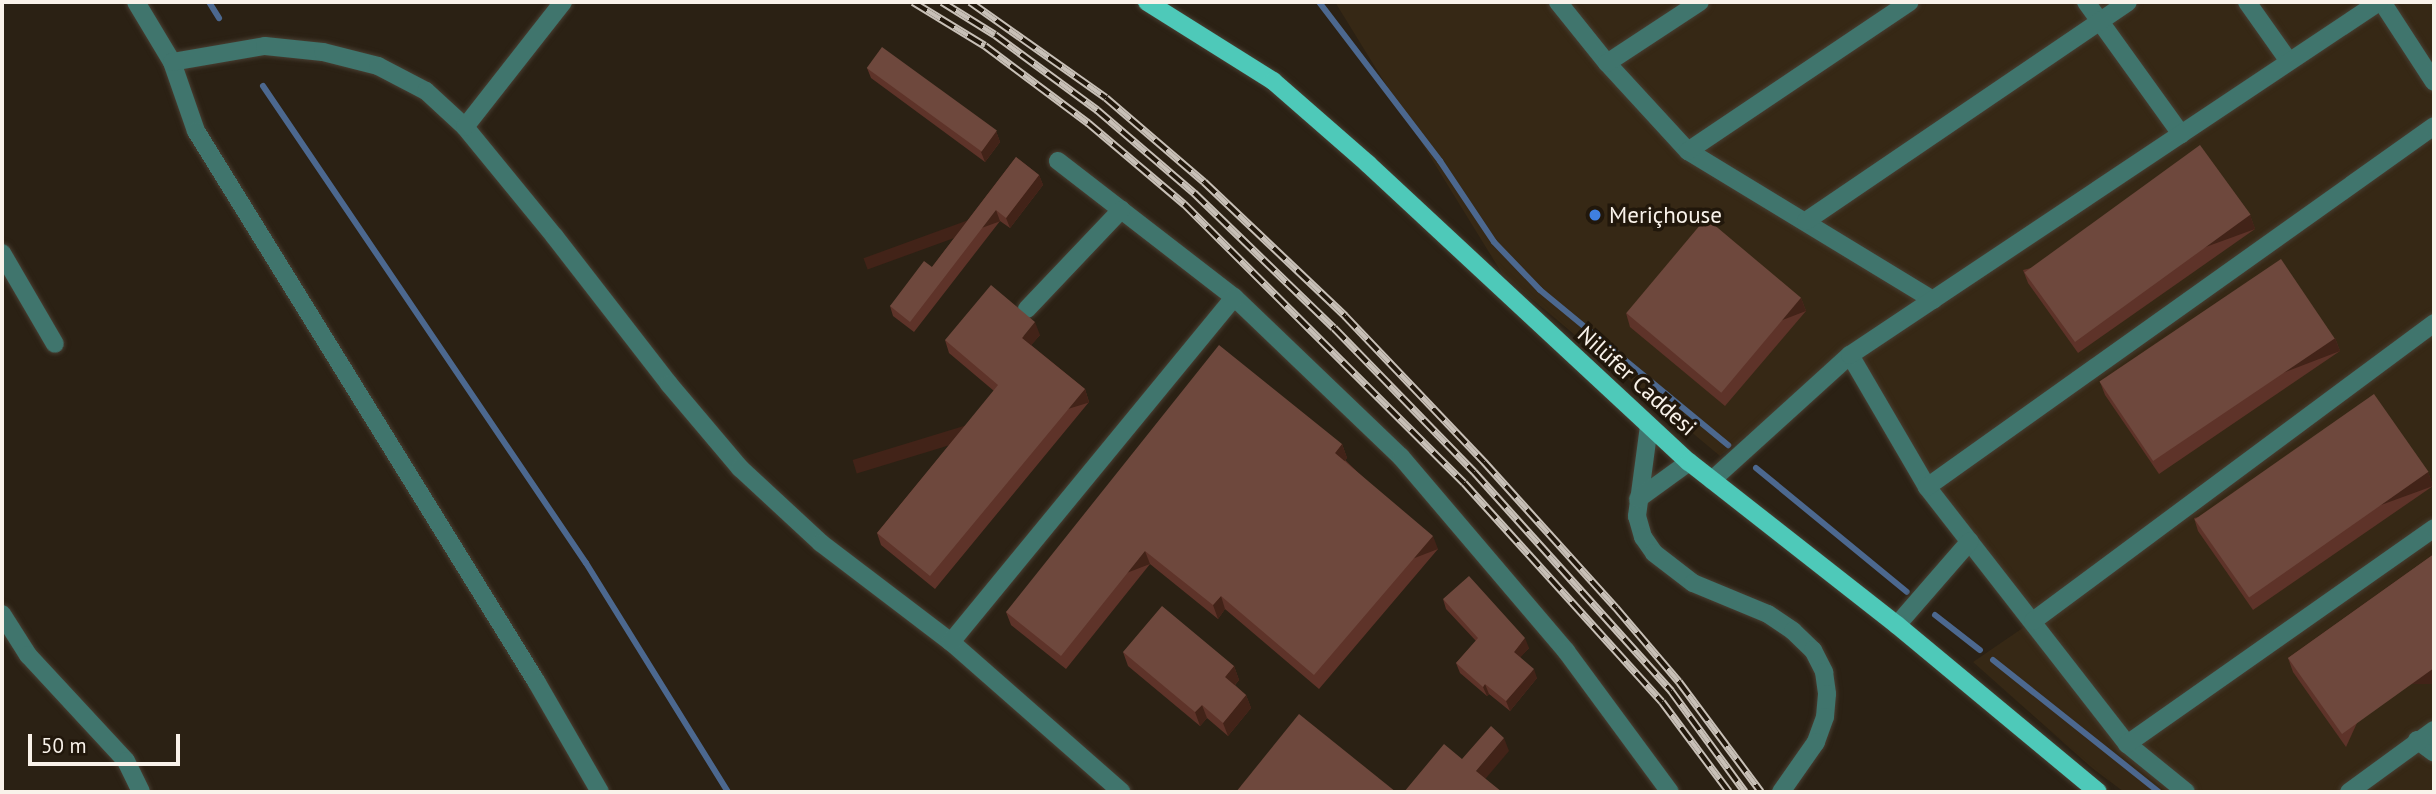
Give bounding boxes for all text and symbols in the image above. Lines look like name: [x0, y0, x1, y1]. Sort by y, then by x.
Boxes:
place label: Meriçhouse: [1609, 201, 1722, 229]
marker: Meriçhouse: [1587, 207, 1603, 223]
street label: Nilüfer Caddesi: [1572, 321, 1702, 441]
scale bar: [32, 720, 184, 764]
text: 50 m: [41, 732, 87, 759]

